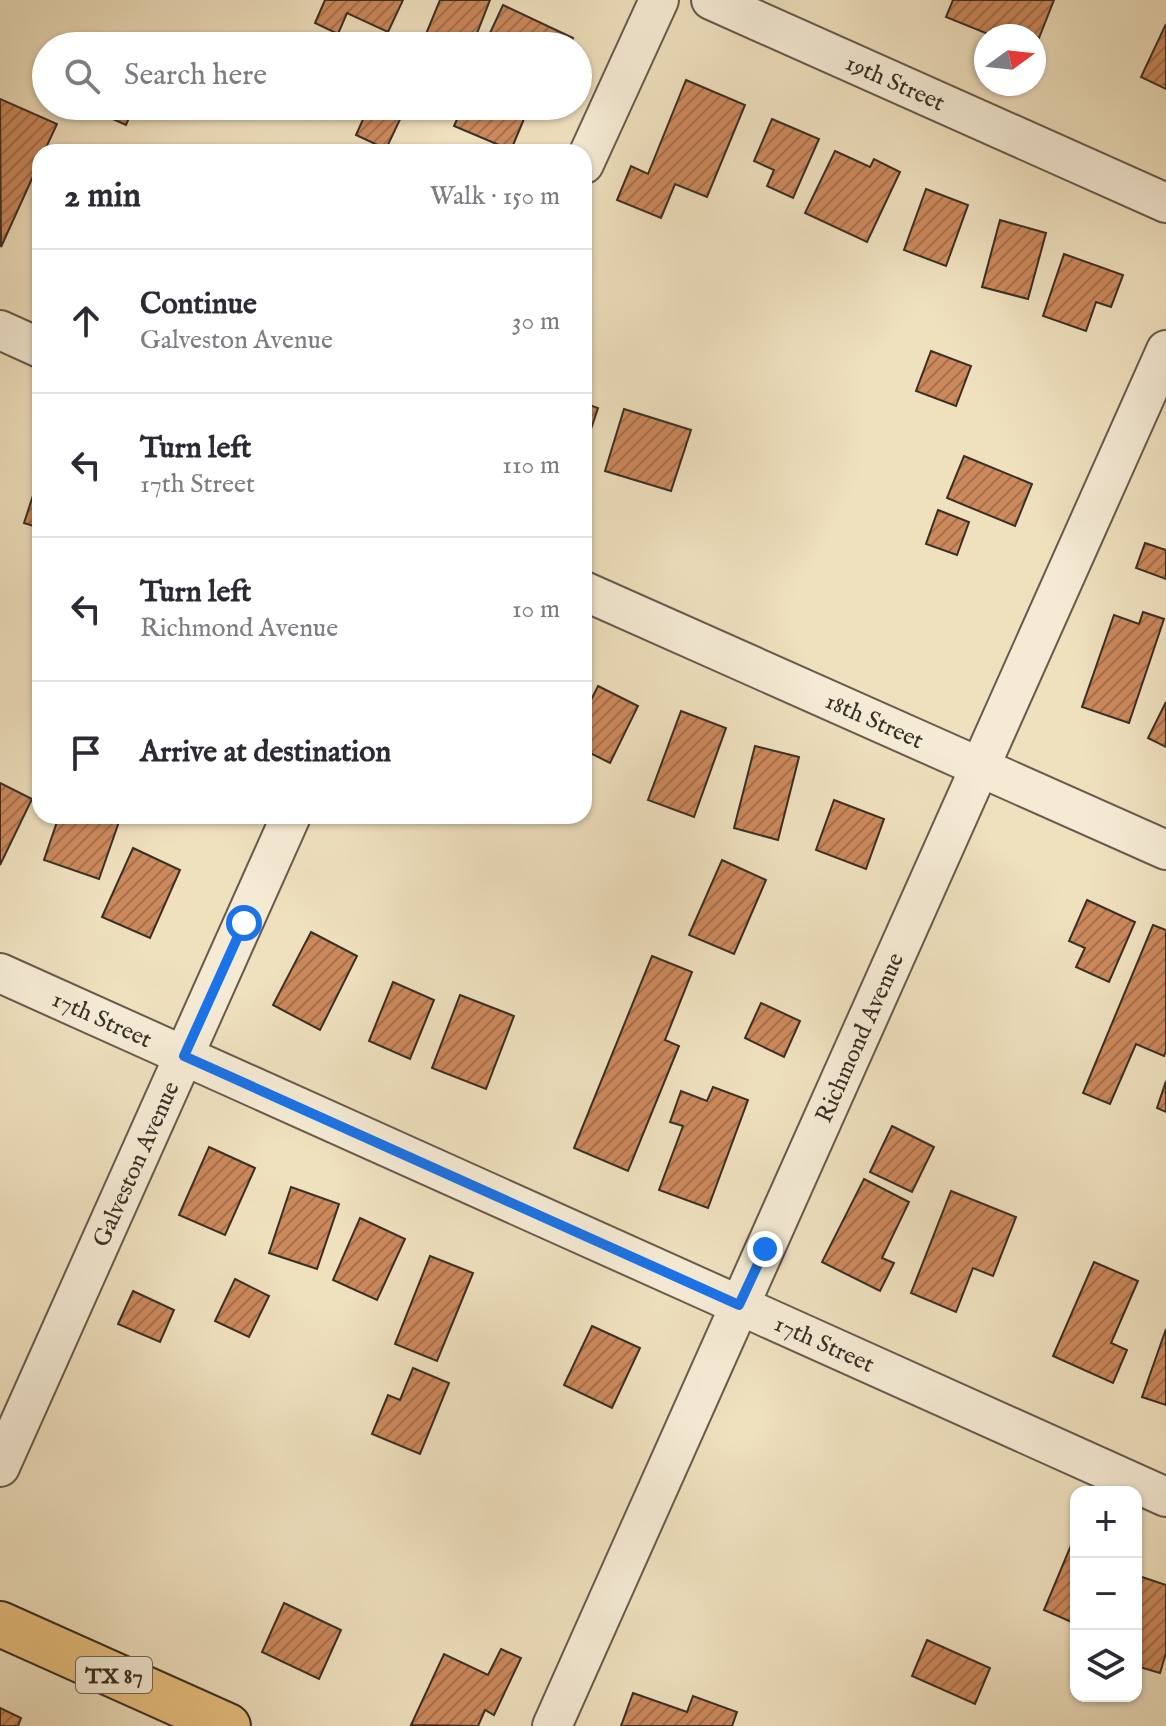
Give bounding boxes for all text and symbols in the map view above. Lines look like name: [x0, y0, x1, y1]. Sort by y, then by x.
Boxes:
north arrow: [974, 24, 1046, 96]
search box: [32, 32, 592, 120]
street label: 19th Street: [840, 48, 949, 119]
icon: search: [60, 54, 104, 98]
text: Search here: [124, 57, 267, 95]
text: 2 min: [64, 175, 141, 218]
text: Walk · 150 m: [430, 180, 560, 213]
text: Continue: [140, 286, 257, 324]
icon: ahead: [64, 299, 108, 343]
text: 30 m: [512, 305, 560, 338]
text: Galveston Avenue: [140, 324, 333, 357]
text: Turn left: [140, 430, 251, 468]
icon: left: [64, 443, 108, 487]
text: 110 m: [502, 449, 560, 482]
text: 17th Street: [140, 468, 255, 501]
text: Turn left: [140, 574, 251, 612]
icon: left: [64, 587, 108, 631]
text: 10 m: [512, 593, 560, 626]
text: Richmond Avenue: [140, 612, 338, 645]
street label: 18th Street: [820, 686, 928, 757]
icon: arrive: [64, 731, 108, 775]
text: Arrive at destination: [140, 734, 391, 772]
route start: [226, 905, 262, 941]
street label: Richmond Avenue: [809, 948, 912, 1128]
street label: 17th Street: [47, 984, 156, 1056]
street label: Galveston Avenue: [86, 1077, 187, 1252]
route end: [747, 1231, 783, 1267]
street label: 17th Street: [769, 1309, 879, 1381]
map controls: [1070, 1486, 1142, 1702]
button: +: [1070, 1486, 1142, 1558]
button: −: [1070, 1558, 1142, 1630]
button: layers: [1070, 1630, 1142, 1702]
road number: TX 87: [76, 1657, 152, 1693]

